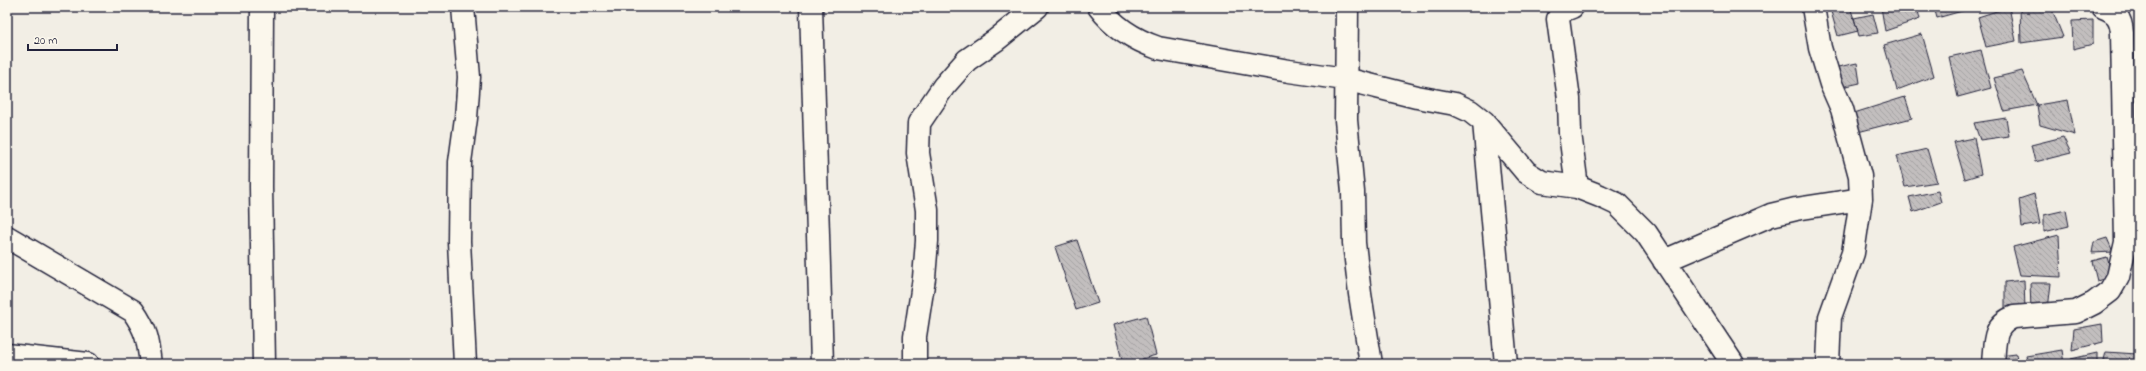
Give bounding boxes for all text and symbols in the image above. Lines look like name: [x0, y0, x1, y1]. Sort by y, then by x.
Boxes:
scale bar: [28, 26, 117, 52]
text: 20 m: [34, 32, 57, 50]

